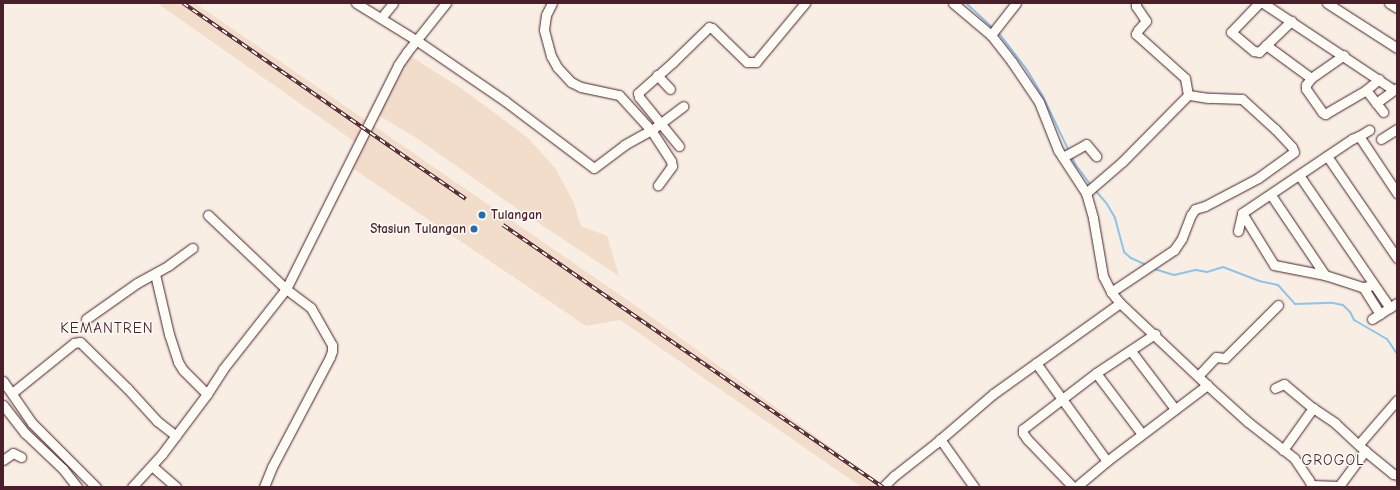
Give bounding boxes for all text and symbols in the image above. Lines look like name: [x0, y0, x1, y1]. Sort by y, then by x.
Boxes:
place label: Tulangan: [491, 207, 542, 223]
marker: Tulangan: [476, 209, 488, 221]
place label: Stasiun Tulangan: [370, 221, 466, 237]
marker: Stasiun Tulangan: [469, 224, 479, 234]
district label: KEMANTREN: [60, 320, 154, 338]
district label: GROGOL: [1301, 452, 1365, 470]

